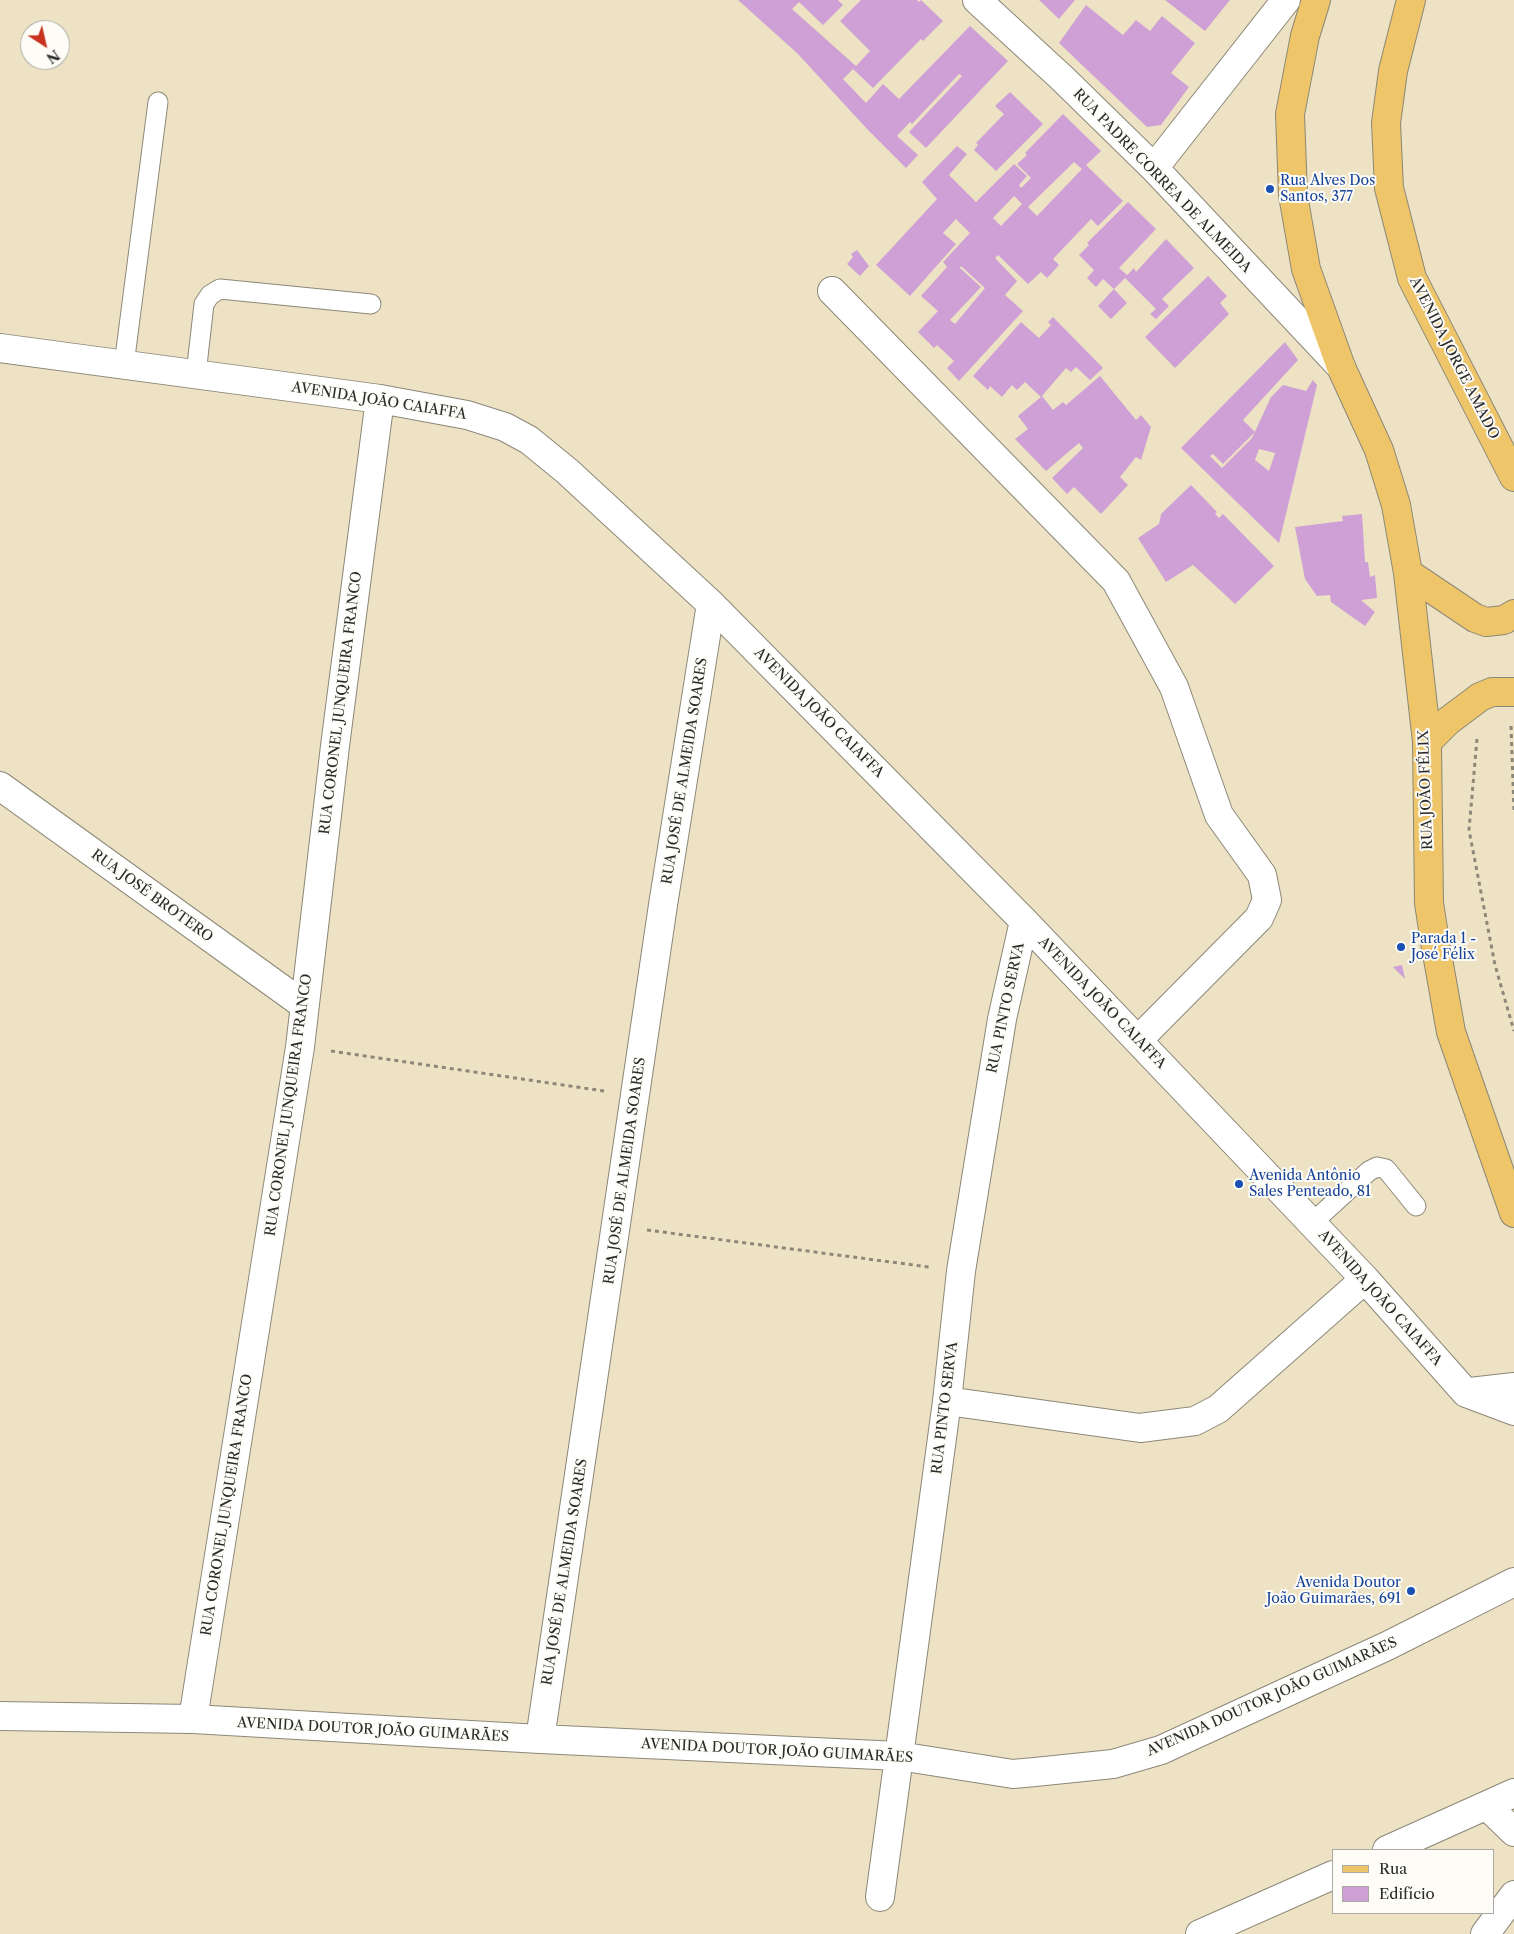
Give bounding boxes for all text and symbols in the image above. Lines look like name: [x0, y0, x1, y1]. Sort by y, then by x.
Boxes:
north arrow: [20, 20, 70, 70]
text: N: [43, 46, 63, 67]
street label: RUA PADRE CORREA DE ALMEIDA: [1069, 86, 1255, 276]
place label: Rua Alves Dos Santos, 377: [1280, 173, 1375, 206]
marker: Rua Alves Dos Santos, 377: [1264, 183, 1276, 195]
street label: AVENIDA JORGE AMADO: [1406, 274, 1502, 442]
street label: AVENIDA JOÃO CAIAFFA: [290, 379, 468, 423]
street label: RUA CORONEL JUNQUEIRA FRANCO: [317, 570, 365, 836]
street label: AVENIDA JOÃO CAIAFFA: [751, 645, 887, 781]
street label: RUA JOSÉ DE ALMEIDA SOARES: [659, 656, 711, 886]
street label: RUA JOÃO FÉLIX: [1416, 730, 1436, 850]
street label: RUA JOSÉ BROTERO: [88, 846, 216, 946]
place label: Parada 1 - José Félix: [1411, 931, 1476, 964]
street label: AVENIDA JOÃO CAIAFFA: [1035, 934, 1169, 1072]
street label: RUA PINTO SERVA: [984, 941, 1028, 1075]
marker: Parada 1 - José Félix: [1395, 941, 1407, 953]
street label: RUA CORONEL JUNQUEIRA FRANCO: [262, 973, 316, 1237]
street label: RUA JOSÉ DE ALMEIDA SOARES: [601, 1056, 649, 1286]
place label: Avenida Antônio Sales Penteado, 81: [1249, 1168, 1371, 1200]
marker: Avenida Antônio Sales Penteado, 81: [1233, 1178, 1245, 1190]
street label: AVENIDA JOÃO CAIAFFA: [1315, 1227, 1445, 1369]
street label: RUA PINTO SERVA: [929, 1341, 961, 1475]
street label: RUA CORONEL JUNQUEIRA FRANCO: [198, 1373, 256, 1637]
street label: RUA JOSÉ DE ALMEIDA SOARES: [539, 1457, 591, 1687]
place label: Avenida Doutor João Guimarães, 691: [1267, 1575, 1401, 1608]
marker: Avenida Doutor João Guimarães, 691: [1405, 1585, 1417, 1597]
street label: AVENIDA DOUTOR JOÃO GUIMARÃES: [1144, 1634, 1400, 1760]
street label: AVENIDA DOUTOR JOÃO GUIMARÃES: [237, 1714, 509, 1746]
street label: AVENIDA DOUTOR JOÃO GUIMARÃES: [641, 1735, 913, 1767]
legend: [1332, 1849, 1494, 1914]
text: Rua: [1379, 1859, 1407, 1878]
text: Edifício: [1379, 1884, 1435, 1903]

